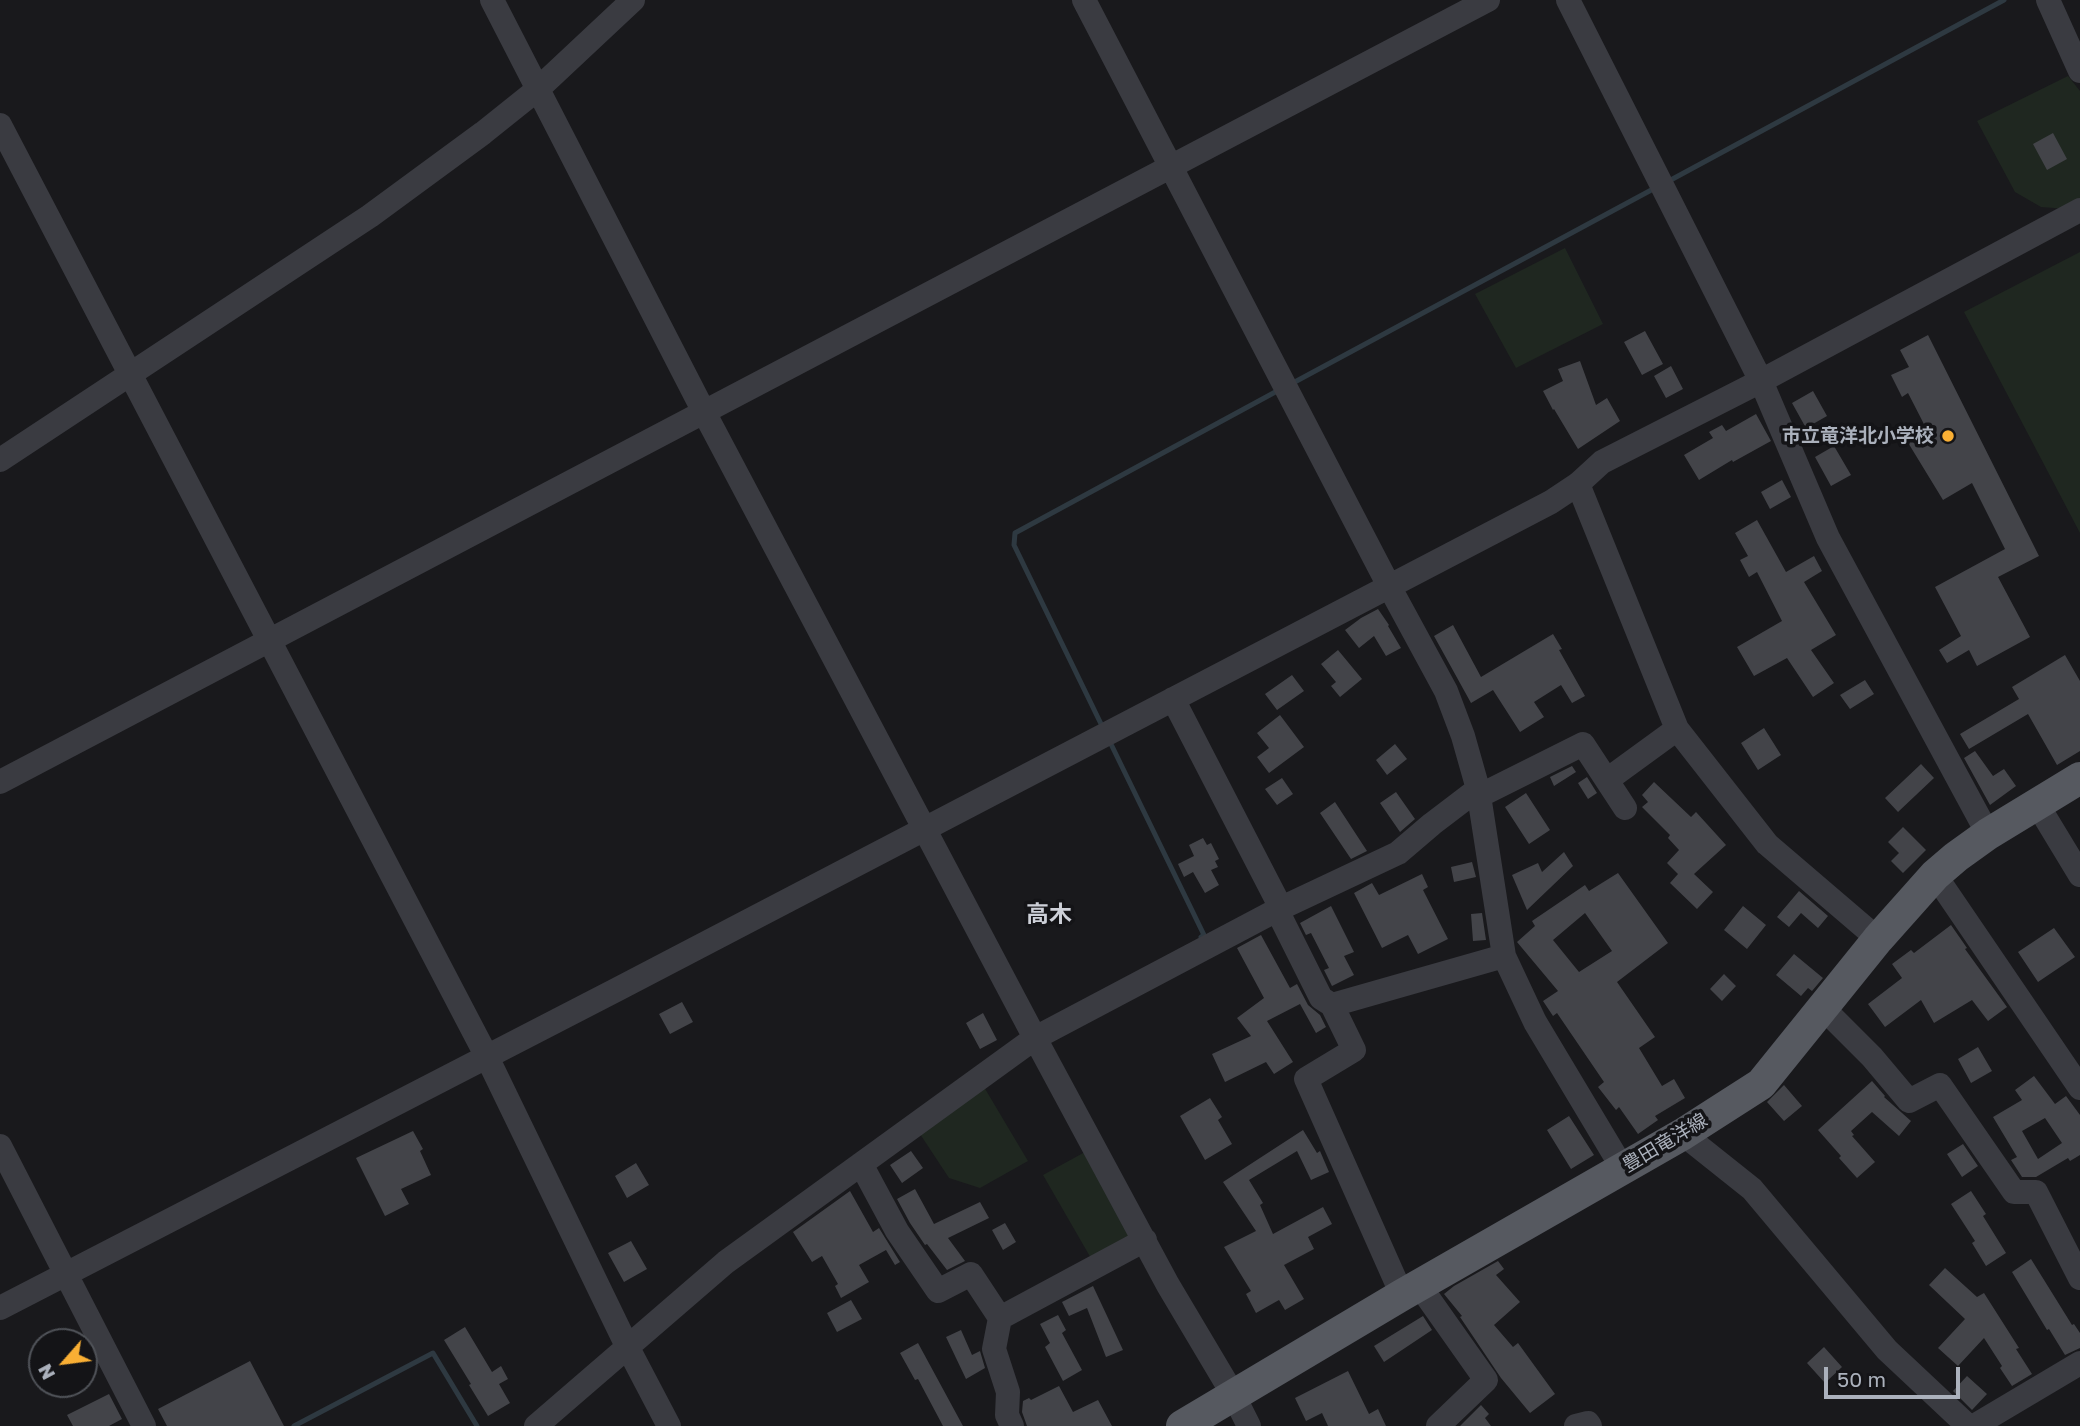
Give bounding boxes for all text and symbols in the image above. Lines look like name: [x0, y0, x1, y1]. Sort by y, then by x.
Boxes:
place label: 市立竜洋北小学校: [1782, 425, 1934, 447]
marker: 市立竜洋北小学校: [1940, 428, 1956, 444]
district label: 高木: [1026, 901, 1072, 929]
street label: 豊田竜洋線: [1618, 1109, 1712, 1177]
north arrow: [28, 1328, 98, 1398]
scale bar: [1828, 1352, 1965, 1396]
text: N: [32, 1360, 59, 1384]
text: 50 m: [1837, 1366, 1886, 1392]

